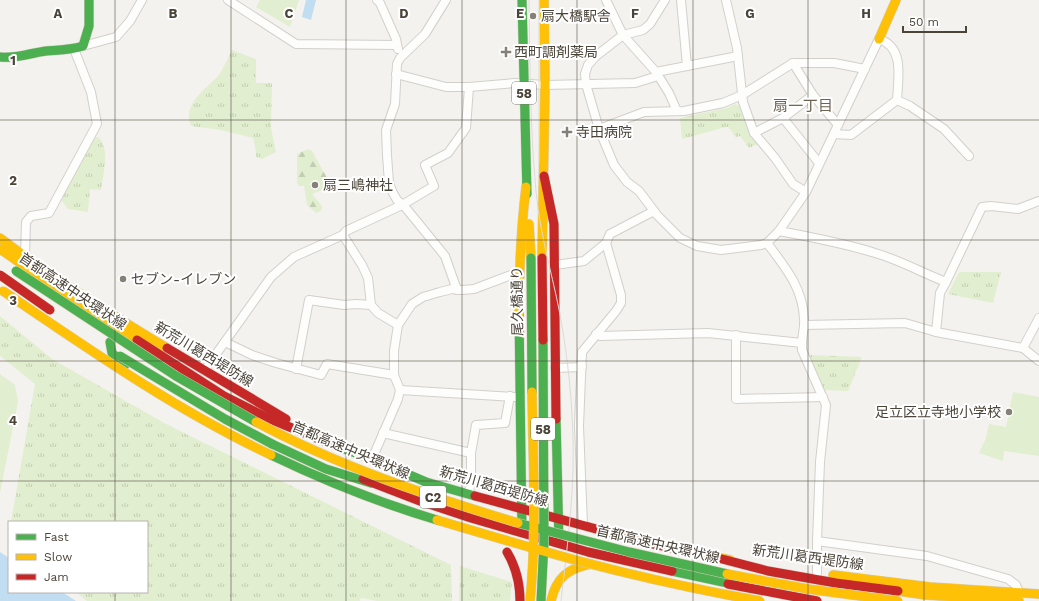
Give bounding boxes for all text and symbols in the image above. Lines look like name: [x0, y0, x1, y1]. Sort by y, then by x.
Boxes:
text: A: [54, 6, 63, 21]
text: B: [169, 6, 178, 21]
text: C: [285, 6, 294, 21]
text: D: [399, 6, 409, 21]
text: E: [516, 6, 524, 21]
text: F: [631, 6, 639, 21]
text: G: [745, 6, 755, 21]
text: H: [861, 6, 871, 21]
place label: 扇大橋駅舎: [541, 8, 611, 24]
scale bar: [903, 8, 966, 34]
marker: 扇大橋駅舎: [528, 11, 538, 21]
text: 50 m: [909, 15, 939, 29]
place label: 西町調剤薬局: [514, 44, 598, 60]
marker: 西町調剤薬局: [501, 47, 511, 57]
text: 1: [10, 53, 16, 68]
road number: 58: [512, 82, 536, 104]
district label: 扇一丁目: [773, 97, 833, 115]
place label: 寺田病院: [576, 124, 632, 140]
marker: 寺田病院: [561, 126, 573, 138]
text: 2: [9, 173, 17, 188]
place label: 扇三嶋神社: [323, 177, 393, 193]
marker: 扇三嶋神社: [310, 180, 320, 190]
street label: 首都高速中央環状線: [16, 249, 130, 333]
street label: 尾久橋通り: [508, 266, 526, 336]
place label: セブン-イレブン: [131, 271, 236, 287]
marker: セブン-イレブン: [118, 274, 128, 284]
text: 3: [9, 293, 17, 308]
street label: 新荒川葛西堤防線: [152, 318, 256, 390]
place label: 足立区立寺地小学校: [875, 404, 1001, 420]
marker: 足立区立寺地小学校: [1004, 407, 1014, 417]
text: 4: [9, 413, 18, 428]
street label: 首都高速中央環状線: [290, 418, 412, 482]
road number: 58: [531, 418, 555, 440]
street label: 新荒川葛西堤防線: [438, 463, 550, 509]
road number: C2: [420, 486, 446, 508]
legend: [8, 521, 148, 593]
street label: 首都高速中央環状線: [595, 522, 721, 566]
text: Fast: [44, 530, 69, 544]
street label: 新荒川葛西堤防線: [751, 541, 865, 573]
text: Slow: [44, 550, 72, 564]
text: Jam: [44, 570, 69, 584]

